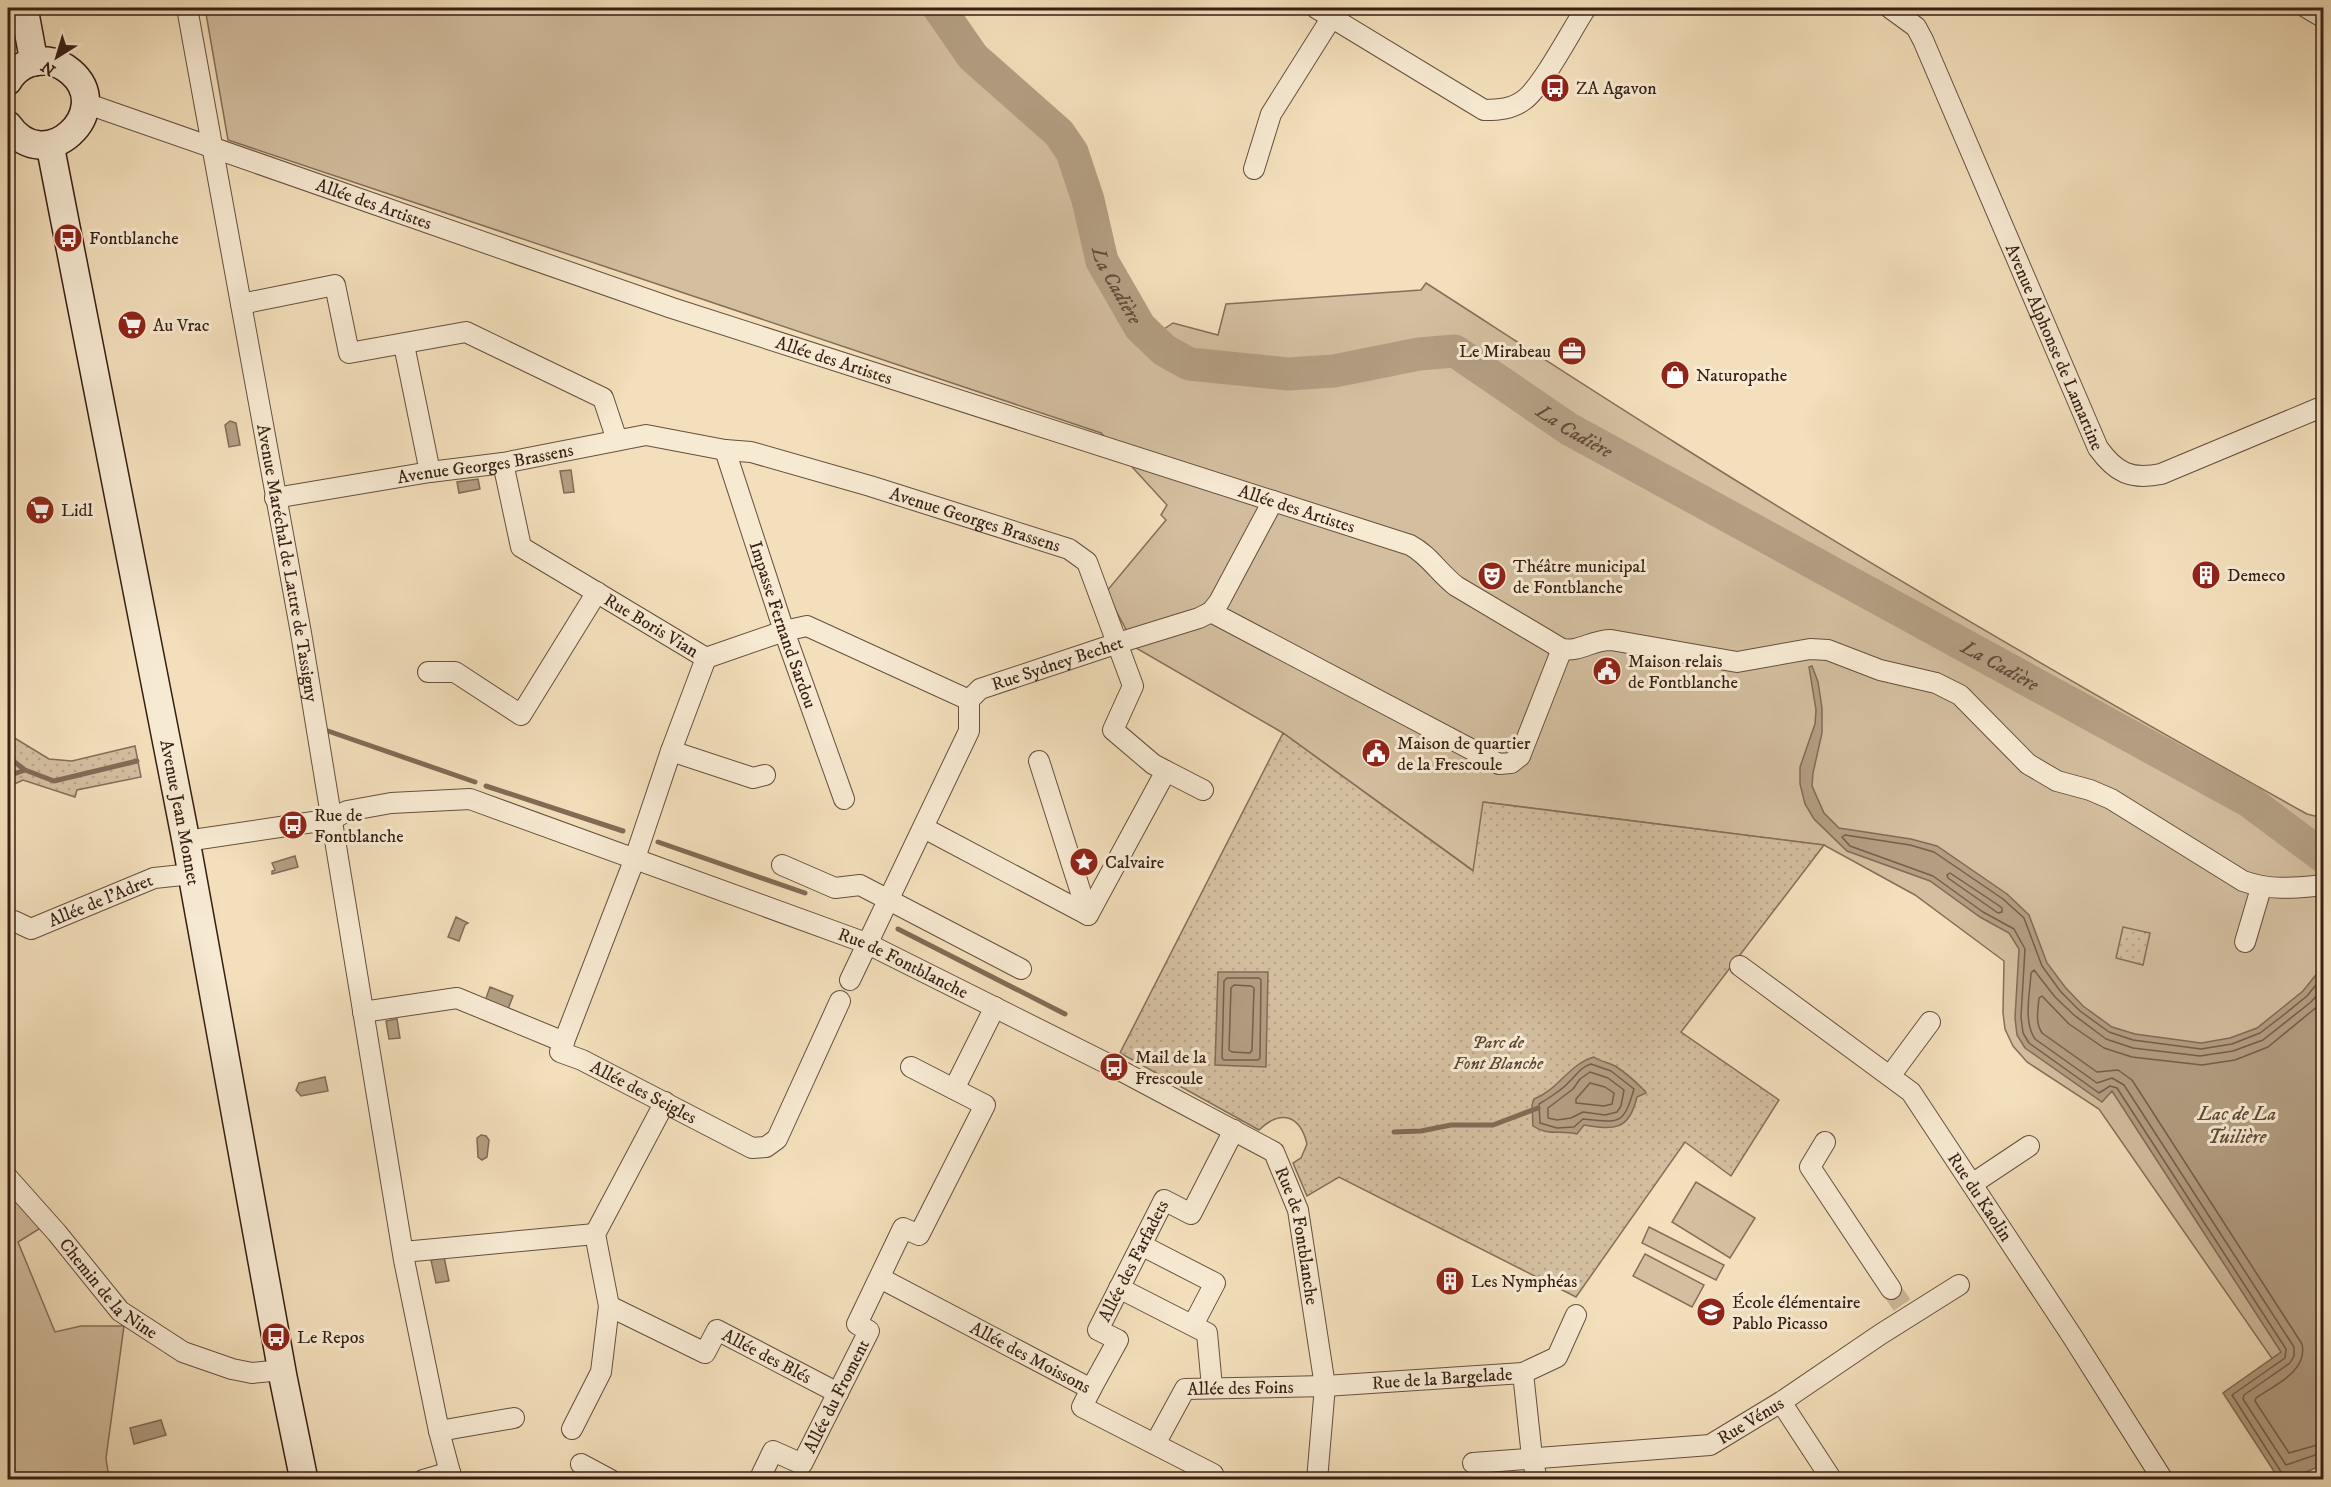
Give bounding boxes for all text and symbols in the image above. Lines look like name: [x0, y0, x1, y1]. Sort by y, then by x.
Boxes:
north arrow: [27, 27, 87, 87]
text: N: [37, 56, 60, 80]
bus stop icon: ZA Agavon: [1539, 72, 1571, 104]
place label: ZA Agavon: [1576, 78, 1657, 100]
street label: Allée des Artistes: [313, 174, 434, 235]
bus stop icon: Fontblanche: [52, 222, 84, 254]
place label: Fontblanche: [89, 228, 179, 250]
street label: Avenue Alphonse de Lamartine: [2000, 241, 2108, 454]
water label: La Cadière: [1085, 244, 1147, 330]
supermarket icon: Au Vrac: [116, 309, 148, 341]
place label: Au Vrac: [153, 315, 210, 337]
street label: Allée des Artistes: [773, 332, 895, 390]
office icon: Le Mirabeau: [1556, 335, 1588, 367]
place label: Le Mirabeau: [1459, 341, 1551, 363]
shop icon: Naturopathe: [1659, 359, 1691, 391]
place label: Naturopathe: [1696, 365, 1787, 387]
water label: La Cadière: [1530, 399, 1617, 465]
street label: Avenue Maréchal de Lattre de Tassigny: [251, 422, 322, 704]
street label: Avenue Georges Brassens: [396, 439, 575, 489]
street label: Allée des Artistes: [1235, 481, 1358, 539]
street label: Avenue Georges Brassens: [887, 483, 1063, 558]
supermarket icon: Lidl: [24, 494, 56, 526]
place label: Lidl: [61, 500, 94, 522]
street label: Impasse Fernand Sardou: [743, 539, 821, 712]
place label: Théâtre municipal de Fontblanche: [1513, 556, 1646, 599]
building icon: Demeco: [2190, 559, 2222, 591]
theatre icon: Théâtre municipal de Fontblanche: [1476, 560, 1508, 592]
place label: Demeco: [2227, 565, 2286, 587]
street label: Rue Boris Vian: [600, 589, 703, 663]
street label: Rue Sydney Bechet: [989, 632, 1126, 696]
water label: La Cadière: [1956, 635, 2044, 698]
place label: Maison relais de Fontblanche: [1628, 651, 1738, 694]
public building icon: Maison relais de Fontblanche: [1591, 655, 1623, 687]
place label: Maison de quartier de la Frescoule: [1397, 733, 1531, 776]
public building icon: Maison de quartier de la Frescoule: [1360, 737, 1392, 769]
street label: Avenue Jean Monnet: [154, 738, 204, 887]
place label: Rue de Fontblanche: [314, 805, 404, 848]
bus stop icon: Rue de Fontblanche: [277, 809, 309, 841]
place icon: Calvaire: [1068, 846, 1100, 878]
place label: Calvaire: [1105, 852, 1164, 874]
street label: Allée de l'Adret: [45, 870, 157, 933]
street label: Rue de Fontblanche: [835, 924, 972, 1004]
park label: Parc de Font Blanche: [1453, 1032, 1544, 1075]
place label: Mail de la Frescoule: [1135, 1047, 1207, 1090]
bus stop icon: Mail de la Frescoule: [1098, 1051, 1130, 1083]
street label: Allée des Seigles: [586, 1056, 700, 1129]
water label: Lac de La Tuilière: [2197, 1102, 2276, 1150]
street label: Rue du Kaolin: [1942, 1149, 2017, 1247]
street label: Rue de Fontblanche: [1269, 1164, 1322, 1307]
street label: Allée des Farfadets: [1094, 1197, 1174, 1326]
street label: Chemin de la Nine: [54, 1234, 161, 1344]
building icon: Les Nymphéas: [1434, 1265, 1466, 1297]
place label: Les Nymphéas: [1471, 1271, 1577, 1293]
place label: École élémentaire Pablo Picasso: [1732, 1292, 1861, 1335]
school or university icon: École élémentaire Pablo Picasso: [1695, 1296, 1727, 1328]
street label: Allée des Moissons: [966, 1317, 1094, 1399]
bus stop icon: Le Repos: [260, 1321, 292, 1353]
street label: Allée des Blés: [718, 1325, 815, 1389]
place label: Le Repos: [297, 1327, 364, 1349]
street label: Allée du Froment: [799, 1336, 875, 1457]
street label: Rue de la Bargelade: [1371, 1364, 1513, 1395]
street label: Allée des Foins: [1187, 1377, 1294, 1401]
street label: Rue Vénus: [1714, 1393, 1788, 1450]

